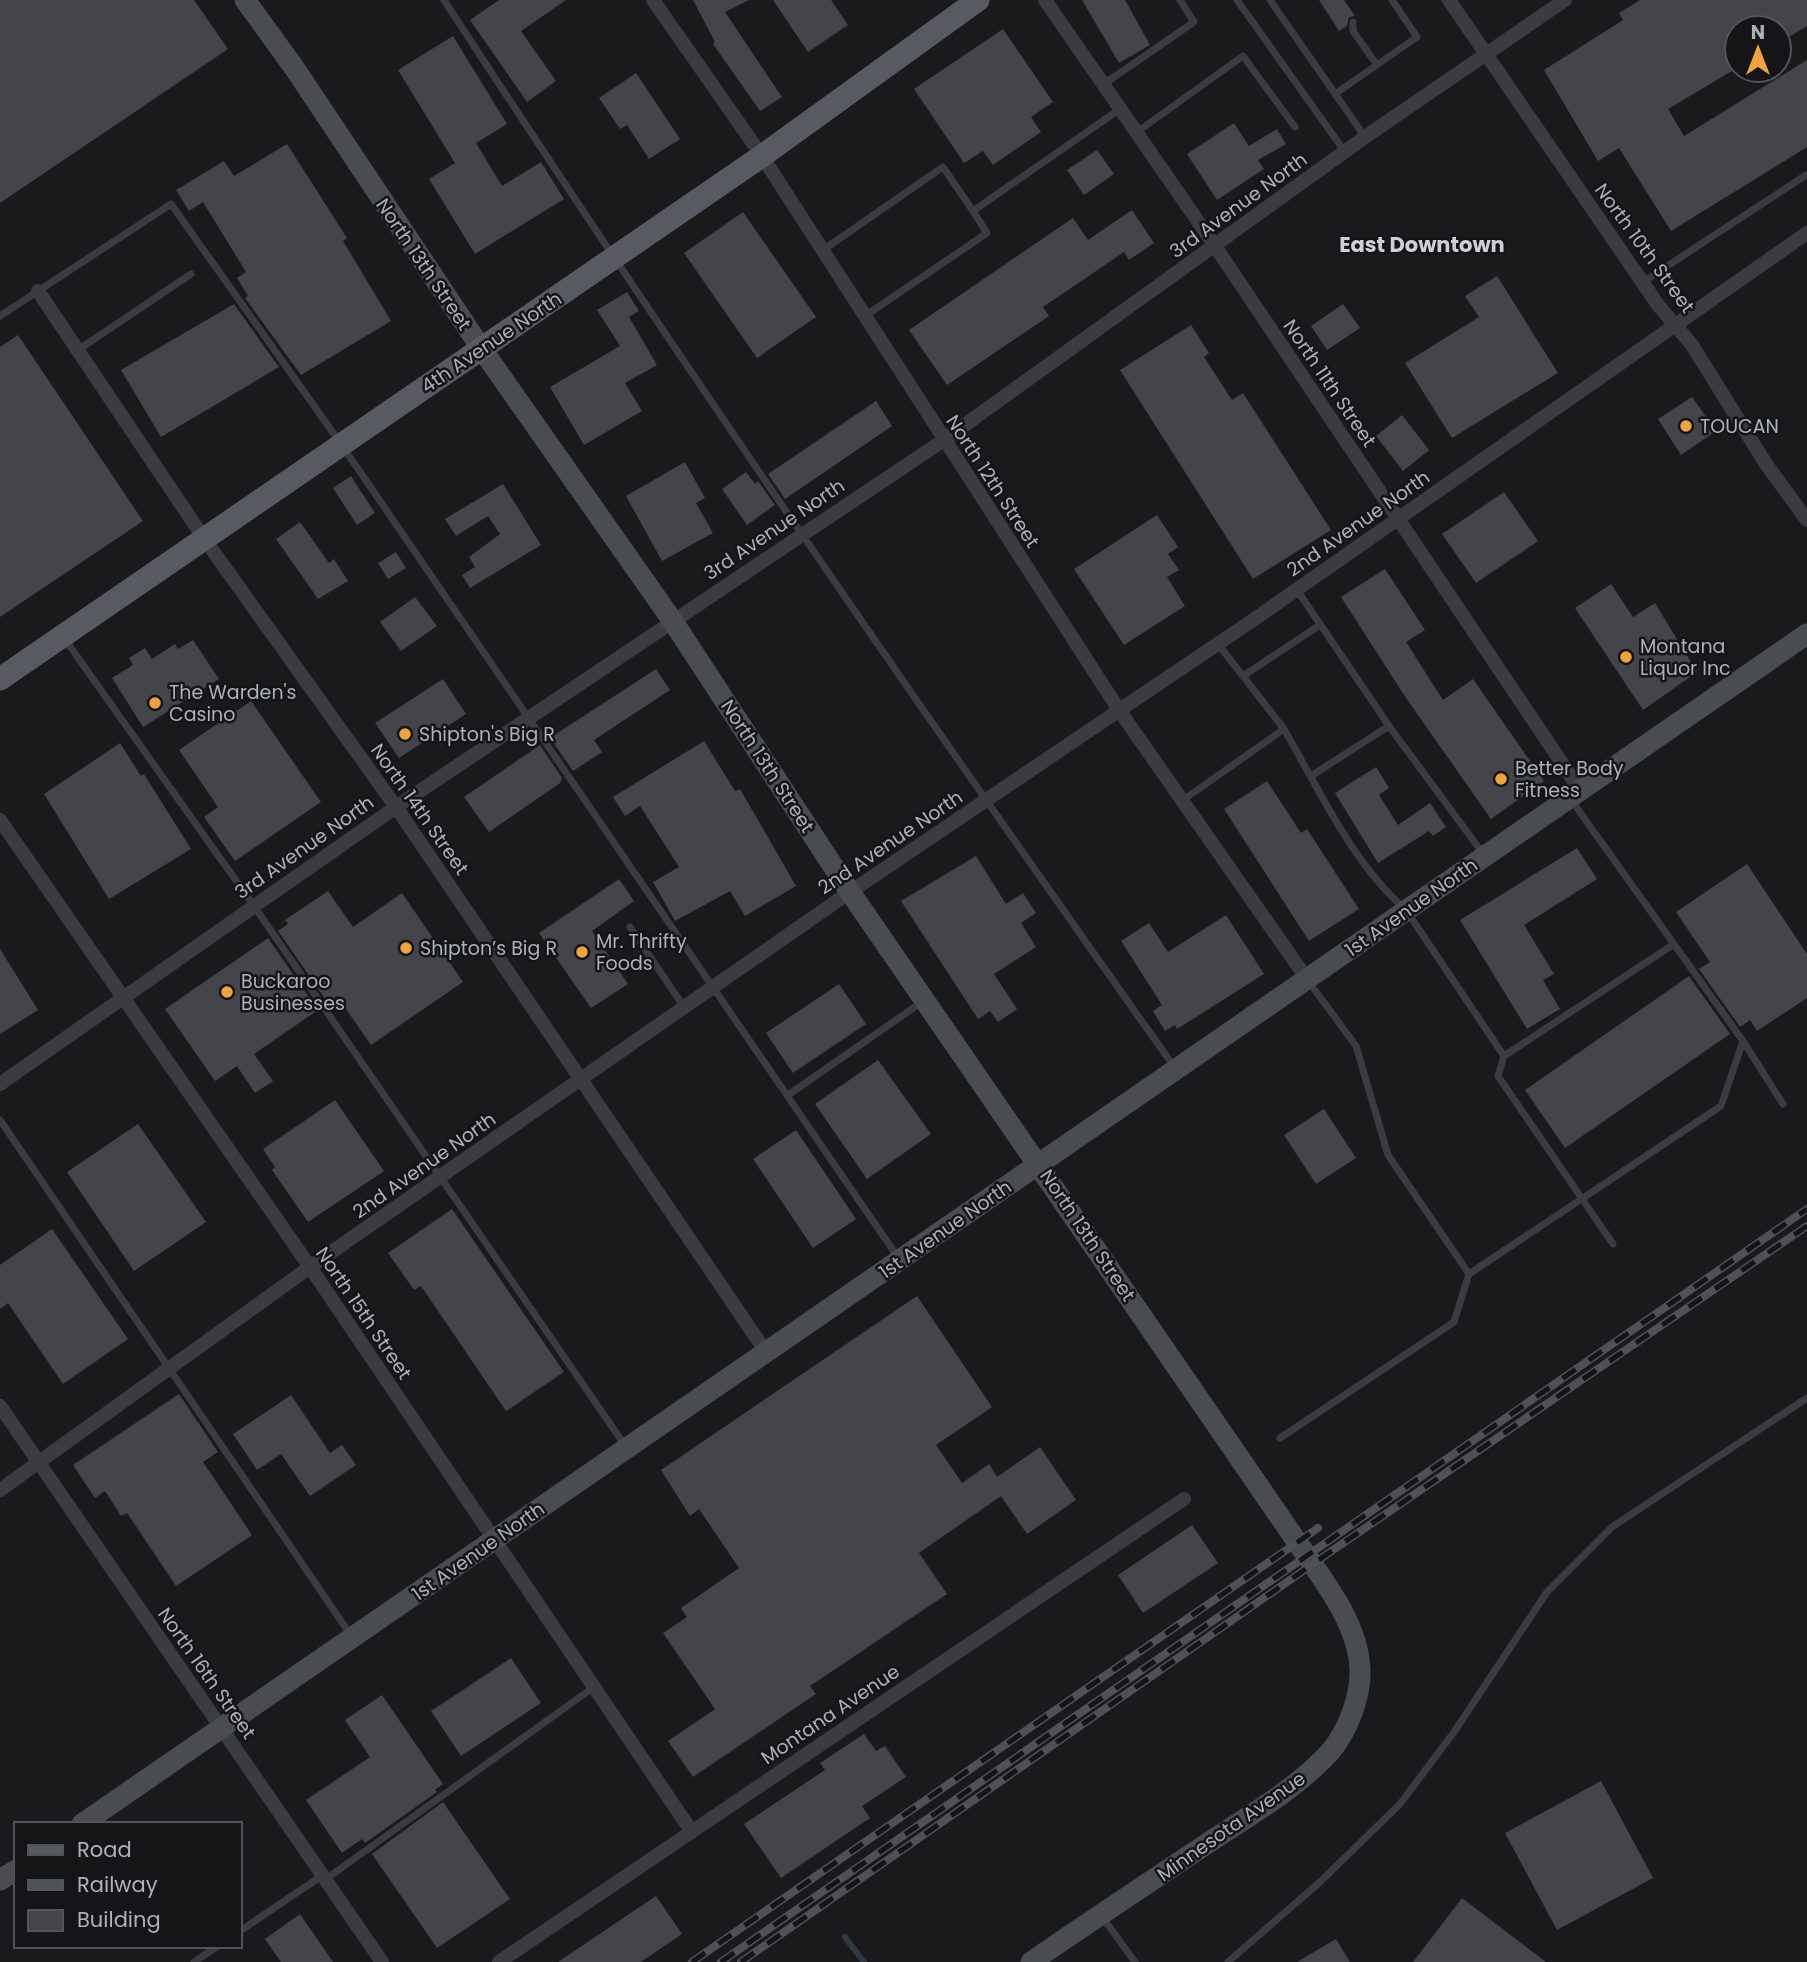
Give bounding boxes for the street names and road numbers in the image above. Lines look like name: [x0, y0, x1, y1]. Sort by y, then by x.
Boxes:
street label: 3rd Avenue North: [1164, 146, 1313, 265]
street label: North 10th Street: [1588, 178, 1701, 319]
street label: North 13th Street: [369, 193, 478, 336]
street label: 4th Avenue North: [416, 285, 567, 400]
street label: North 11th Street: [1277, 314, 1382, 453]
street label: North 12th Street: [939, 410, 1046, 553]
street label: 2nd Avenue North: [1281, 464, 1435, 583]
street label: 3rd Avenue North: [699, 472, 850, 587]
street label: North 13th Street: [714, 694, 821, 838]
street label: North 14th Street: [364, 738, 475, 880]
street label: 2nd Avenue North: [813, 784, 968, 901]
street label: 3rd Avenue North: [229, 789, 379, 906]
street label: 1st Avenue North: [1340, 852, 1483, 963]
street label: 2nd Avenue North: [347, 1106, 501, 1225]
street label: North 13th Street: [1033, 1164, 1142, 1307]
street label: 1st Avenue North: [874, 1174, 1017, 1285]
street label: North 15th Street: [309, 1242, 418, 1385]
street label: 1st Avenue North: [407, 1496, 550, 1607]
street label: North 16th Street: [151, 1602, 262, 1744]
street label: Montana Avenue: [756, 1658, 905, 1771]
street label: Minnesota Avenue: [1152, 1765, 1311, 1888]

